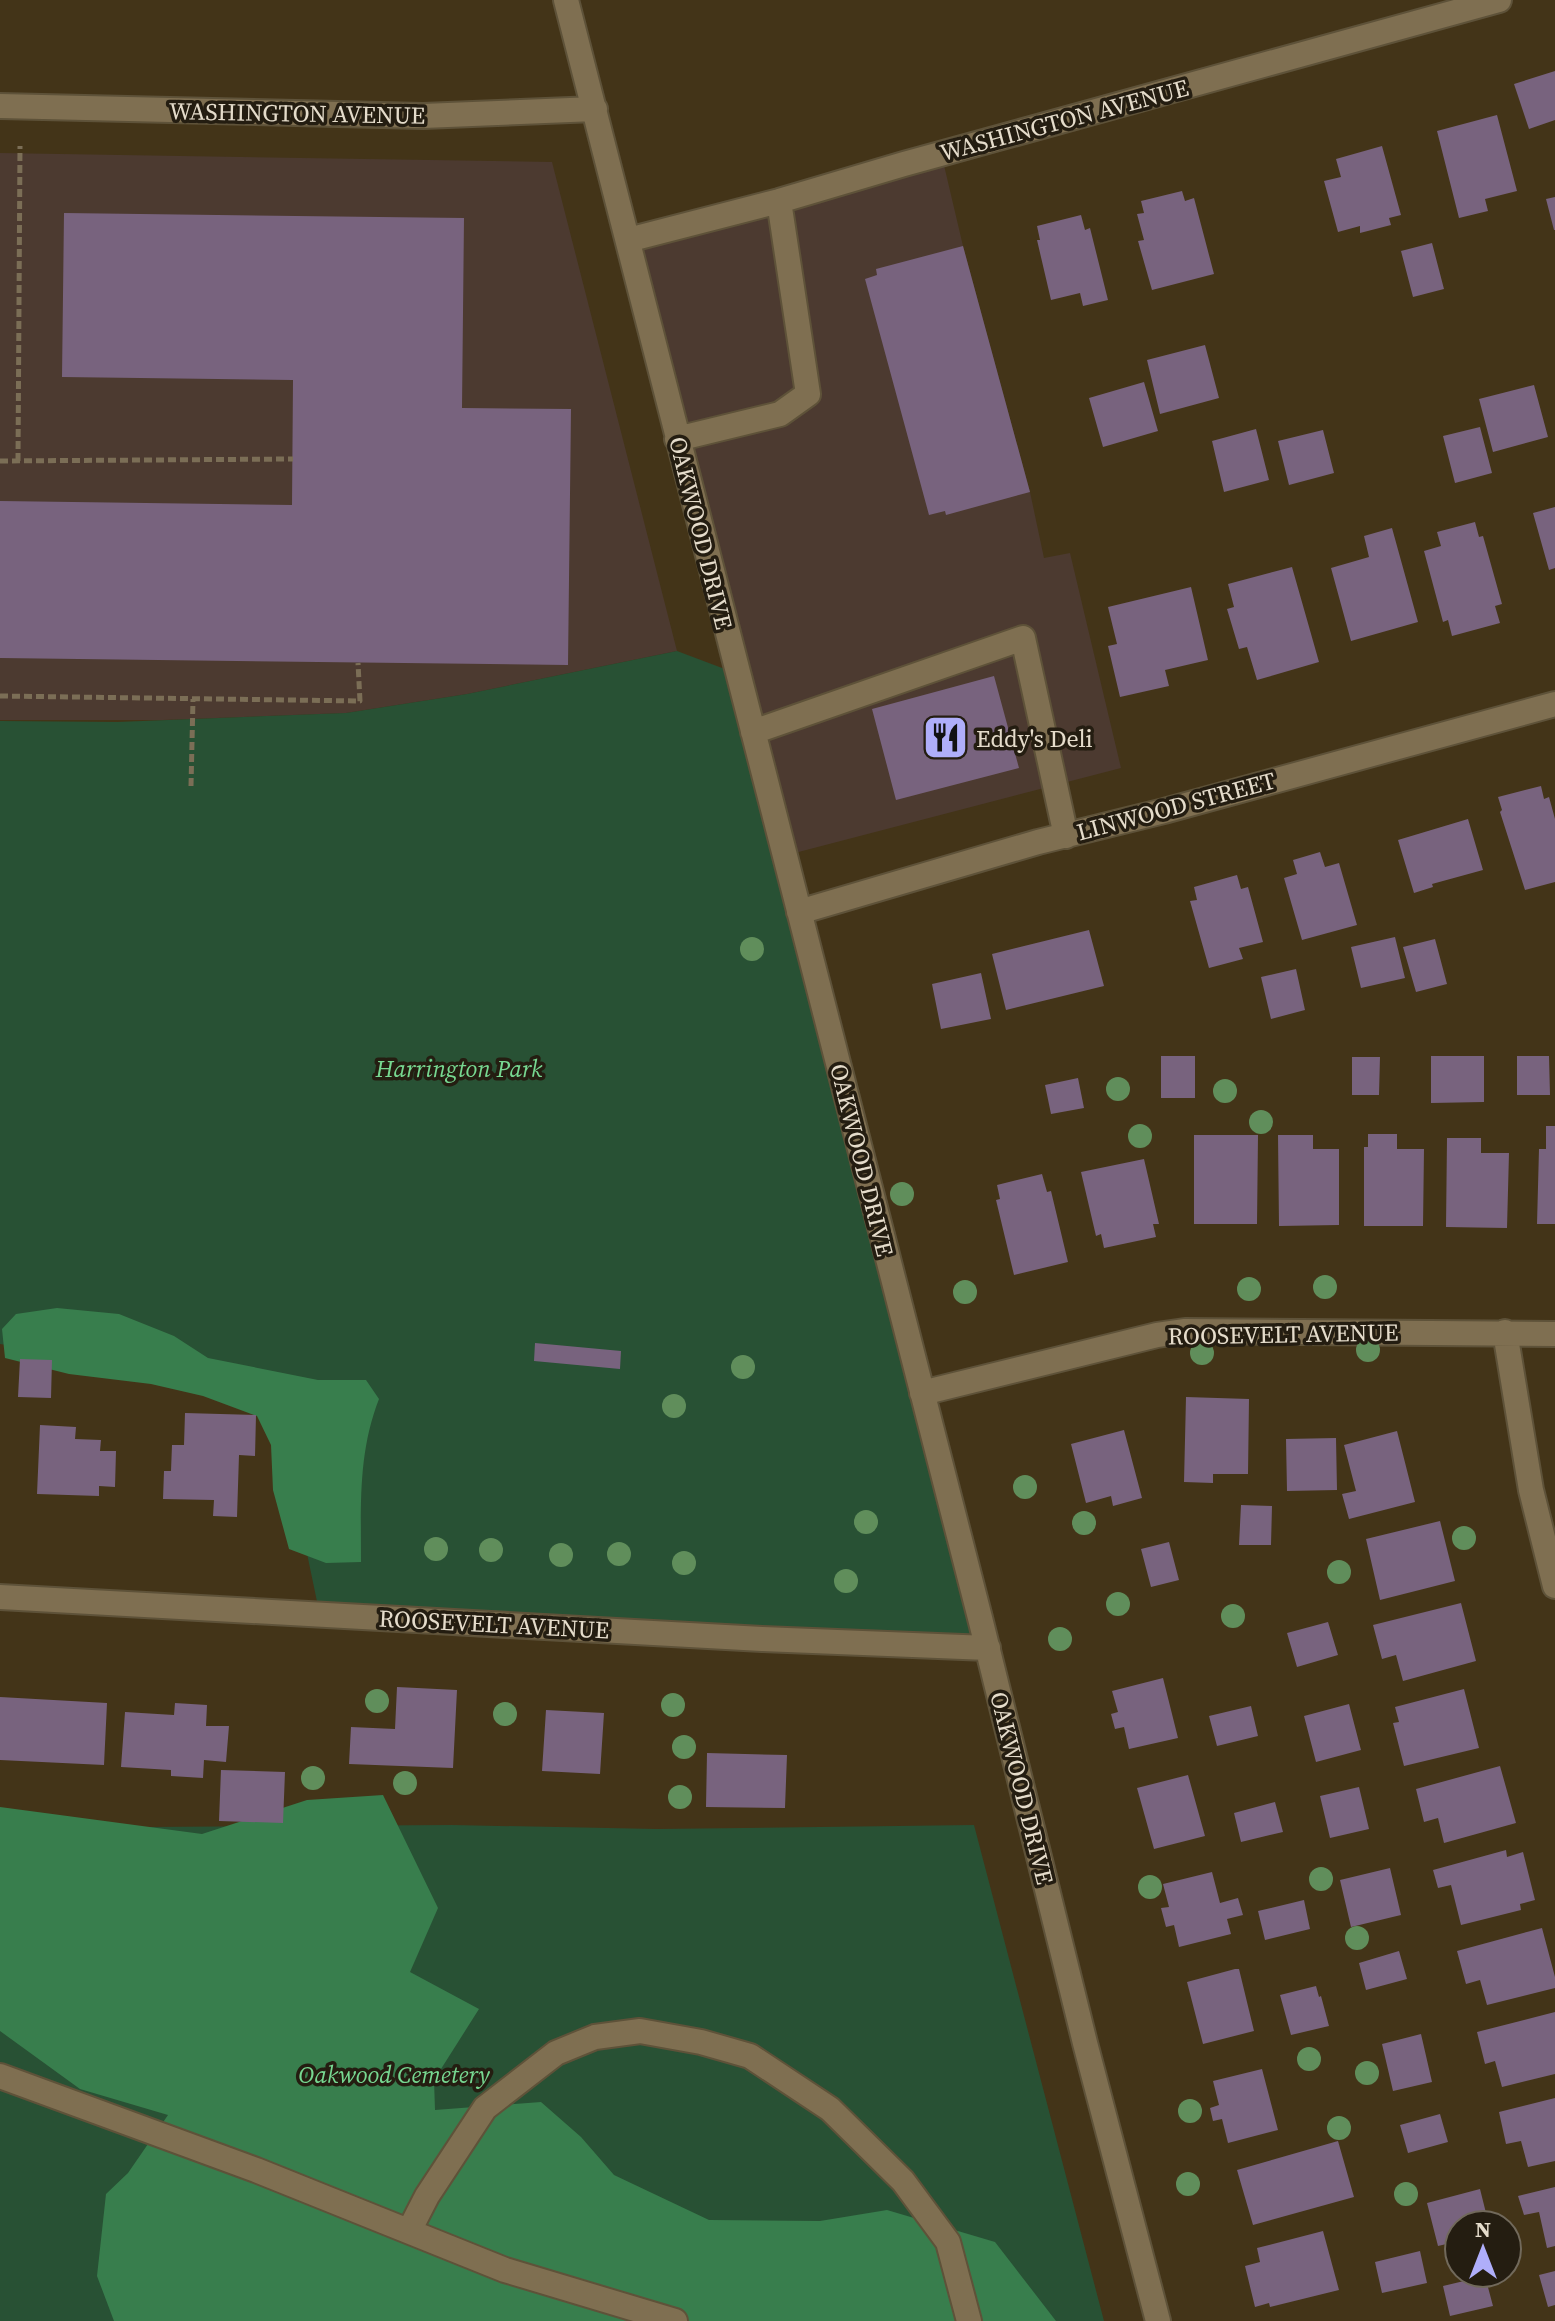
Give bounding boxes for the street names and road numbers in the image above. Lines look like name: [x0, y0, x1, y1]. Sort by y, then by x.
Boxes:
street label: WASHINGTON AVENUE: [936, 71, 1192, 169]
street label: WASHINGTON AVENUE: [169, 94, 425, 132]
street label: OAKWOOD DRIVE: [661, 433, 741, 633]
street label: LINWOOD STREET: [1073, 763, 1279, 848]
street label: OAKWOOD DRIVE: [822, 1060, 902, 1260]
street label: ROOSEVELT AVENUE: [1167, 1315, 1399, 1353]
street label: ROOSEVELT AVENUE: [378, 1601, 610, 1647]
street label: OAKWOOD DRIVE: [982, 1688, 1062, 1888]

